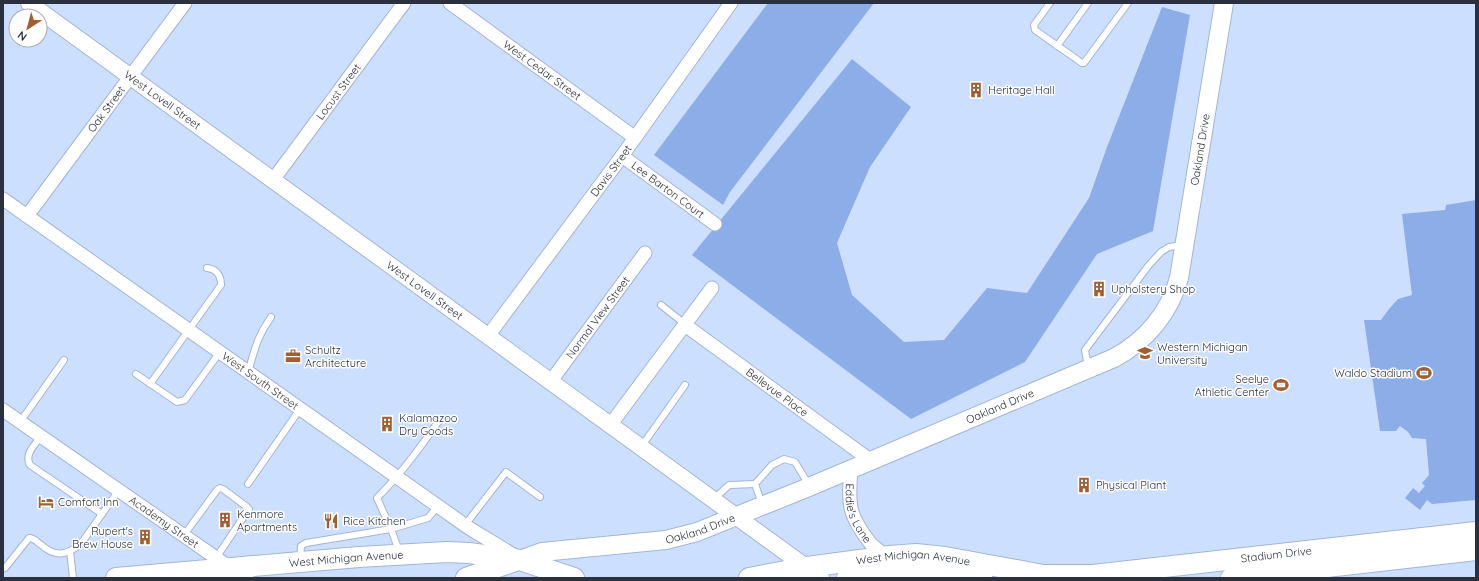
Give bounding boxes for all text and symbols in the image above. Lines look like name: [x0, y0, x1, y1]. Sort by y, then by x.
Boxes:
north arrow: [8, 8, 48, 48]
text: N: [15, 28, 30, 44]
street label: West Cedar Street: [501, 37, 584, 103]
street label: Locust Street: [313, 60, 364, 122]
street label: West Lovell Street: [122, 67, 204, 133]
building icon: Heritage Hall: [967, 81, 985, 99]
street label: Oak Street: [84, 83, 128, 135]
place label: Heritage Hall: [988, 83, 1055, 97]
street label: Oakland Drive: [1187, 113, 1213, 187]
street label: Davis Street: [587, 142, 635, 199]
street label: Lee Barton Court: [629, 158, 708, 221]
street label: West Lovell Street: [384, 258, 466, 323]
street label: Normal View Street: [563, 273, 633, 361]
building icon: Upholstery Shop: [1090, 280, 1108, 298]
place label: Upholstery Shop: [1111, 282, 1196, 296]
place label: Western Michigan University: [1157, 340, 1248, 367]
place label: Schultz Architecture: [305, 343, 366, 370]
school or university icon: Western Michigan University: [1136, 344, 1154, 362]
office icon: Schultz Architecture: [284, 347, 302, 365]
street label: West South Street: [219, 349, 302, 413]
sports icon: Waldo Stadium: [1415, 364, 1433, 382]
street label: Bellevue Place: [743, 365, 811, 420]
place label: Waldo Stadium: [1334, 366, 1412, 380]
place label: Seelye Athletic Center: [1195, 372, 1270, 399]
sports icon: Seelye Athletic Center: [1272, 376, 1290, 394]
street label: Oakland Drive: [964, 386, 1036, 427]
place label: Kalamazoo Dry Goods: [399, 411, 458, 438]
building icon: Kalamazoo Dry Goods: [378, 415, 396, 433]
building icon: Physical Plant: [1075, 476, 1093, 494]
place label: Physical Plant: [1096, 478, 1166, 492]
street label: Eddie's Lane: [843, 483, 875, 546]
hotel icon: Comfort Inn: [37, 493, 55, 511]
street label: Academy Street: [126, 493, 202, 551]
place label: Comfort Inn: [58, 495, 118, 509]
place label: Kenmore Apartments: [237, 507, 297, 534]
street label: Oakland Drive: [664, 510, 737, 547]
building icon: Kenmore Apartments: [216, 511, 234, 529]
restaurant icon: Rice Kitchen: [322, 512, 340, 530]
place label: Rice Kitchen: [343, 514, 406, 528]
place label: Rupert's Brew House: [72, 524, 133, 551]
building icon: Rupert's Brew House: [136, 528, 154, 546]
street label: Stadium Drive: [1240, 543, 1313, 565]
street label: West Michigan Avenue: [288, 547, 404, 570]
street label: West Michigan Avenue: [855, 547, 971, 568]

